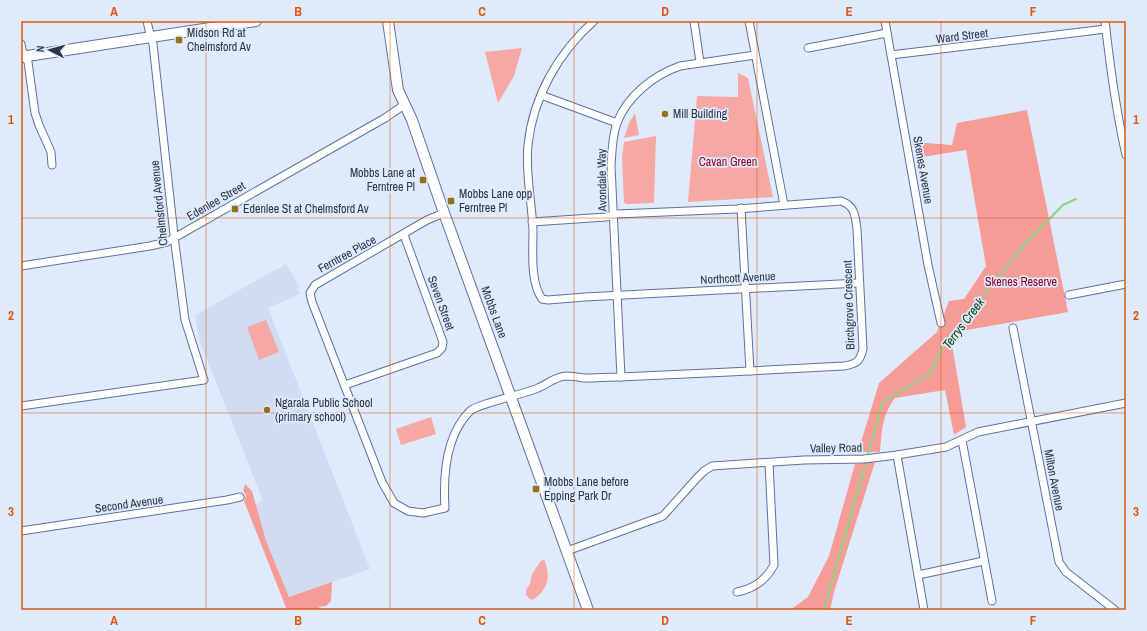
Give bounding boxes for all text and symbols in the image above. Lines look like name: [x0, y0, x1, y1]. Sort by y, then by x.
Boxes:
text: A: [110, 3, 118, 20]
text: B: [294, 3, 302, 20]
text: C: [478, 3, 486, 20]
text: D: [661, 3, 669, 20]
text: E: [845, 3, 853, 20]
text: F: [1030, 3, 1037, 20]
place label: Midson Rd at Chelmsford Av: [187, 25, 251, 55]
street label: Ward Street: [935, 25, 989, 47]
north arrow: [30, 30, 70, 70]
marker: Midson Rd at Chelmsford Av: [174, 35, 184, 45]
text: N: [33, 45, 47, 53]
place label: Mill Building: [673, 106, 728, 122]
marker: Mill Building: [660, 109, 670, 119]
text: 1: [8, 111, 14, 128]
text: 1: [1133, 111, 1139, 128]
street label: Skenes Avenue: [909, 135, 937, 205]
street label: Avondale Way: [593, 148, 611, 213]
park label: Cavan Green: [699, 154, 757, 170]
street label: Chelmsford Avenue: [147, 160, 171, 246]
place label: Mobbs Lane at Ferntree Pl: [350, 165, 415, 195]
marker: Mobbs Lane at Ferntree Pl: [418, 175, 428, 185]
street label: Edenlee Street: [184, 178, 248, 224]
place label: Mobbs Lane opp Ferntree Pl: [459, 186, 532, 216]
marker: Mobbs Lane opp Ferntree Pl: [446, 196, 456, 206]
place label: Edenlee St at Chelmsford Av: [243, 201, 369, 217]
marker: Edenlee St at Chelmsford Av: [230, 204, 240, 214]
street label: Ferntree Place: [315, 231, 379, 277]
street label: Birchgrove Crescent: [839, 260, 859, 350]
street label: Northcott Avenue: [700, 268, 776, 288]
street label: Seven Street: [424, 274, 458, 333]
park label: Skenes Reserve: [985, 274, 1057, 290]
street label: Mobbs Lane: [477, 284, 511, 340]
water label: Terrys Creek: [939, 294, 989, 352]
text: 2: [8, 307, 14, 324]
text: 2: [1133, 307, 1139, 324]
place label: Ngarala Public School (primary school): [275, 395, 372, 425]
marker: Ngarala Public School (primary school): [262, 405, 272, 415]
street label: Valley Road: [810, 440, 862, 456]
street label: Milton Avenue: [1040, 448, 1068, 512]
place label: Mobbs Lane before Epping Park Dr: [544, 474, 629, 504]
marker: Mobbs Lane before Epping Park Dr: [531, 484, 541, 494]
street label: Second Avenue: [94, 491, 164, 517]
text: 3: [8, 503, 14, 520]
text: 3: [1133, 503, 1139, 520]
text: A: [110, 612, 118, 629]
text: B: [294, 612, 302, 629]
text: C: [478, 612, 486, 629]
text: D: [661, 612, 669, 629]
text: E: [845, 612, 853, 629]
text: F: [1030, 612, 1037, 629]

